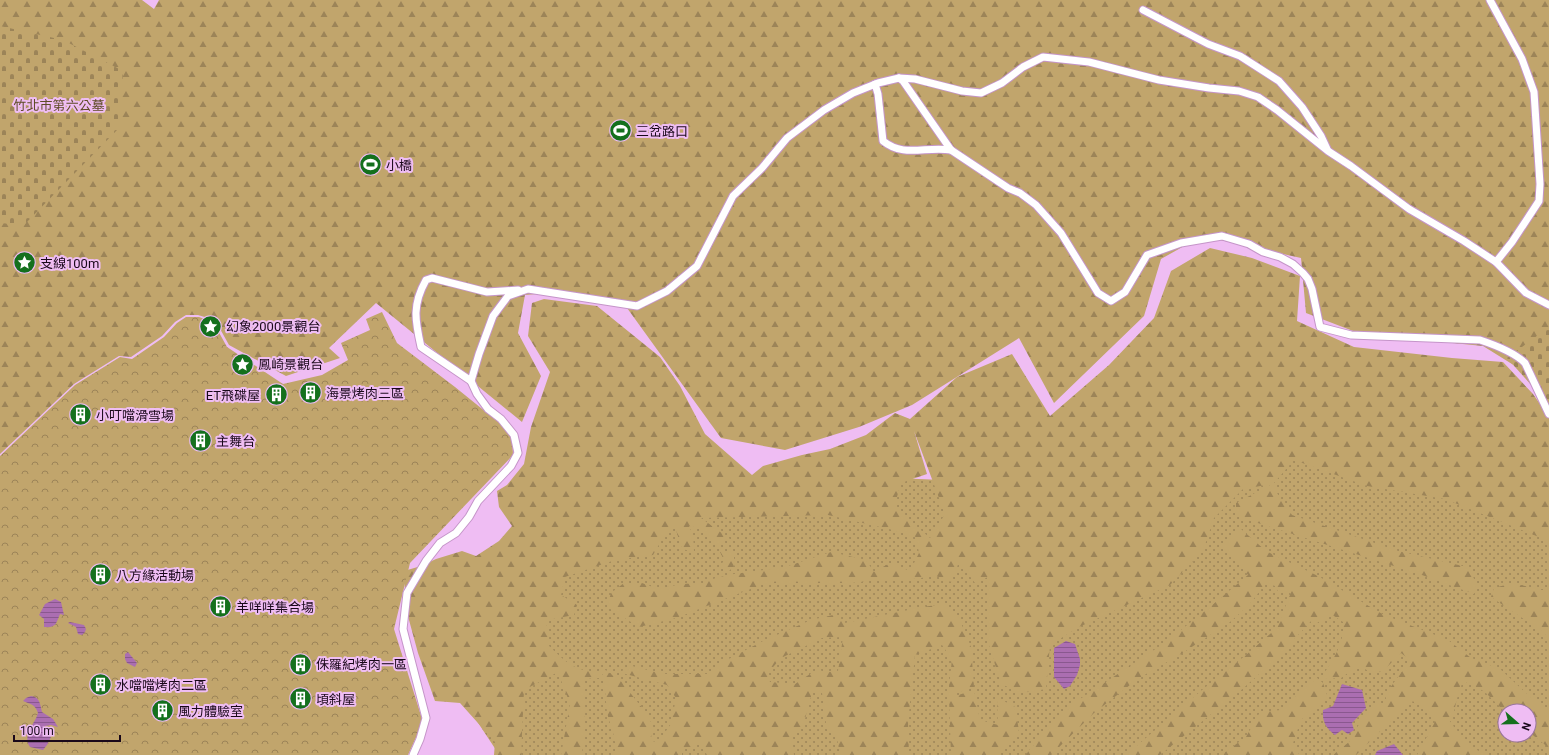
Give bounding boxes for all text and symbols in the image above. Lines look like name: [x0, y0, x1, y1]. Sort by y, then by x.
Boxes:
park label: 竹北市第六公墓: [13, 98, 105, 113]
sports icon: 三岔路口: [607, 118, 633, 144]
place label: 三岔路口: [636, 124, 688, 139]
sports icon: 小橋: [357, 152, 383, 178]
place label: 小橋: [386, 158, 412, 173]
place icon: 支線100m: [12, 250, 38, 276]
place label: 支線100m: [40, 256, 99, 271]
place icon: 幻象2000景觀台: [198, 313, 224, 339]
place label: 幻象2000景觀台: [226, 319, 320, 334]
place icon: 鳳崎景觀台: [229, 351, 255, 377]
place label: 鳳崎景觀台: [258, 357, 323, 372]
building icon: 海景烤肉三區: [297, 380, 323, 406]
building icon: ET飛碟屋: [263, 382, 289, 408]
place label: 海景烤肉三區: [326, 386, 404, 401]
place label: ET飛碟屋: [206, 388, 260, 403]
building icon: 小叮噹滑雪場: [68, 402, 94, 428]
place label: 小叮噹滑雪場: [96, 408, 174, 423]
building icon: 主舞台: [187, 428, 213, 454]
place label: 主舞台: [216, 434, 255, 449]
building icon: 八方緣活動場: [87, 562, 113, 588]
place label: 八方緣活動場: [116, 568, 194, 583]
building icon: 羊咩咩集合場: [208, 594, 234, 620]
place label: 羊咩咩集合場: [236, 600, 314, 615]
building icon: 侏羅紀烤肉一區: [287, 651, 313, 677]
place label: 侏羅紀烤肉一區: [316, 657, 407, 672]
building icon: 水噹噹烤肉二區: [87, 672, 113, 698]
place label: 水噹噹烤肉二區: [116, 678, 207, 693]
building icon: 頃斜屋: [288, 686, 314, 712]
place label: 頃斜屋: [316, 692, 355, 707]
building icon: 風力體驗室: [149, 698, 175, 724]
north arrow: [1497, 703, 1537, 743]
place label: 風力體驗室: [178, 704, 243, 719]
scale bar: [14, 717, 120, 743]
text: N: [1518, 720, 1533, 732]
text: 100 m: [20, 724, 54, 738]

